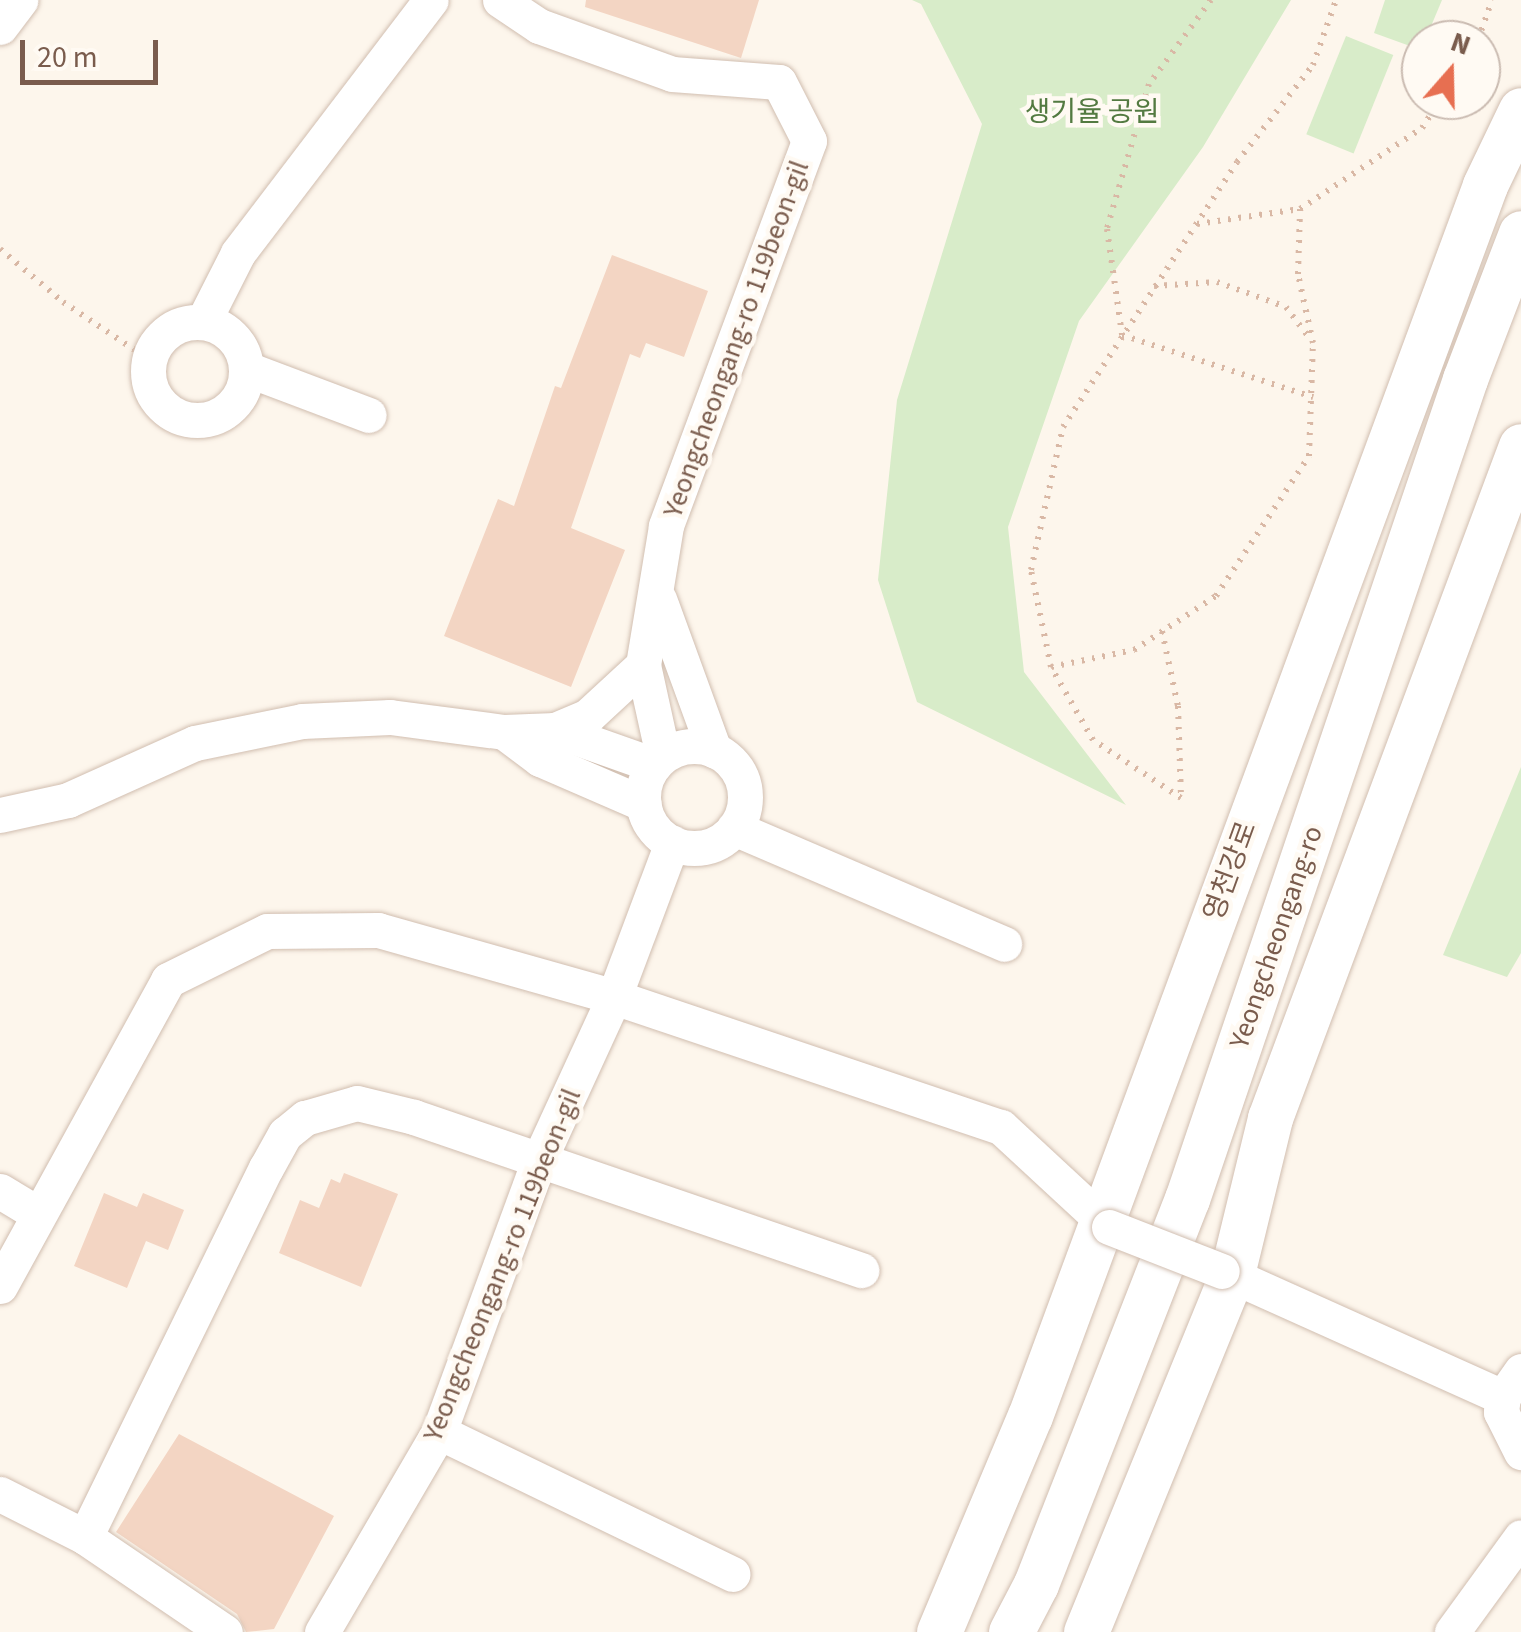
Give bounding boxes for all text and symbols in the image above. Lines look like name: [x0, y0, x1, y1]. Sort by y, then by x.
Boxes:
scale bar: [25, 20, 162, 82]
north arrow: [1401, 20, 1501, 120]
text: N: [1445, 22, 1476, 66]
text: 20 m: [37, 36, 98, 79]
park label: 생기율 공원: [1025, 95, 1159, 129]
street label: Yeongcheongang-ro 119beon-gil: [656, 156, 816, 522]
street label: 영천강로: [1197, 817, 1263, 925]
street label: Yeongcheongang-ro: [1222, 821, 1330, 1053]
street label: Yeongcheongang-ro 119beon-gil: [416, 1084, 588, 1446]

